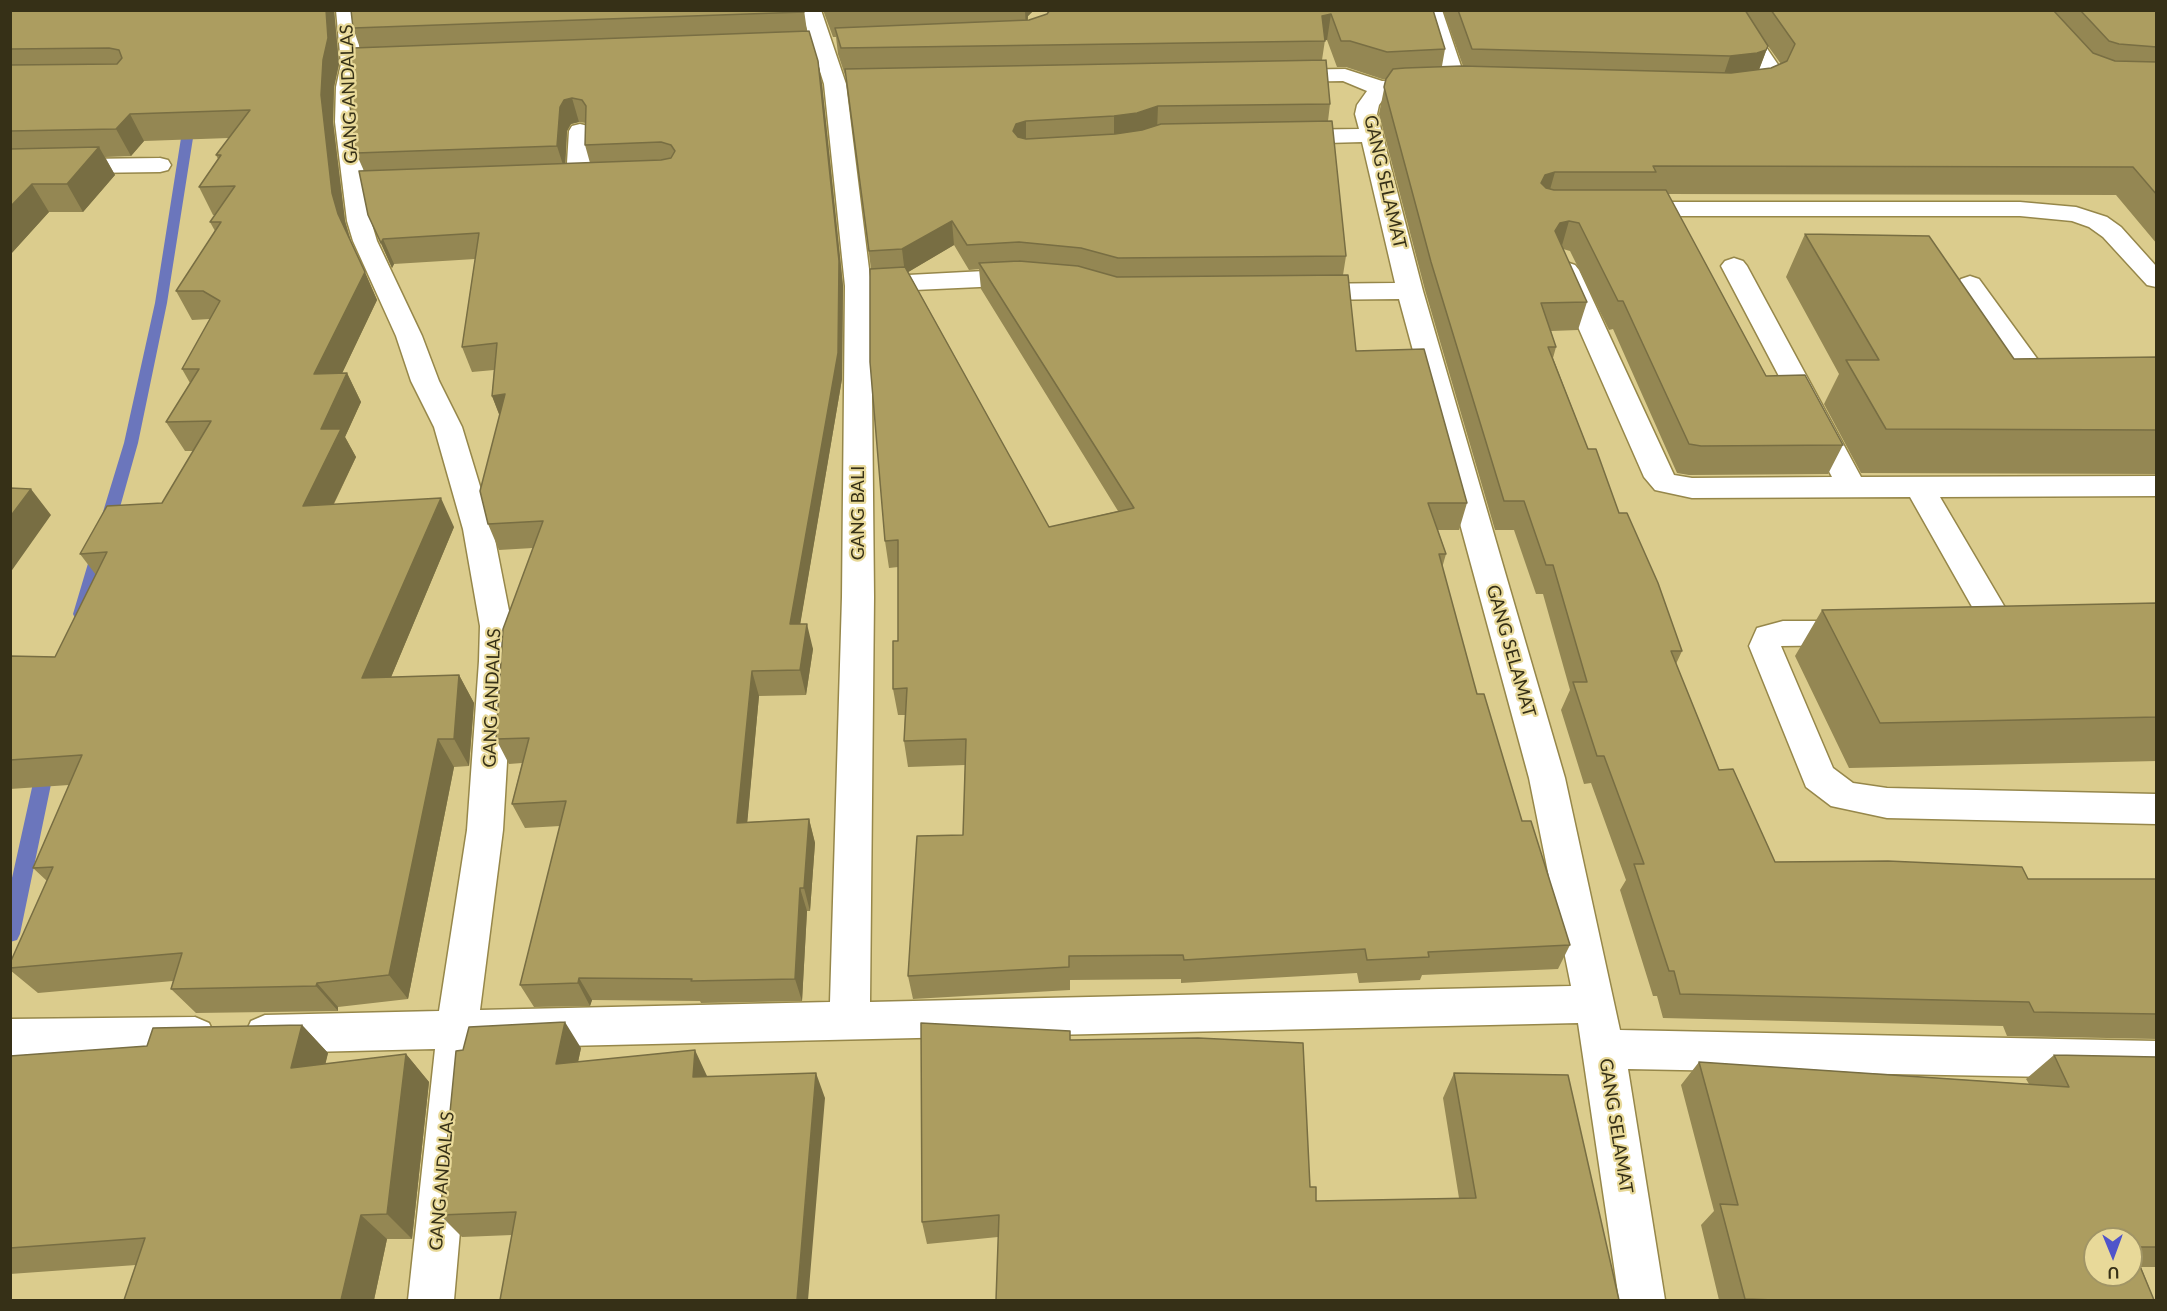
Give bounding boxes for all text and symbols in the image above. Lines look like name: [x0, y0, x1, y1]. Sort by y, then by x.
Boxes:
street label: GANG ANDALAS: [336, 24, 362, 164]
street label: GANG SELAMAT: [1359, 113, 1411, 251]
street label: GANG BALI: [847, 466, 869, 560]
street label: GANG SELAMAT: [1482, 582, 1540, 720]
street label: GANG ANDALAS: [479, 628, 505, 768]
street label: GANG SELAMAT: [1595, 1057, 1637, 1195]
street label: GANG ANDALAS: [425, 1111, 459, 1251]
north arrow: [2083, 1227, 2143, 1287]
text: U: [2107, 1264, 2119, 1283]

